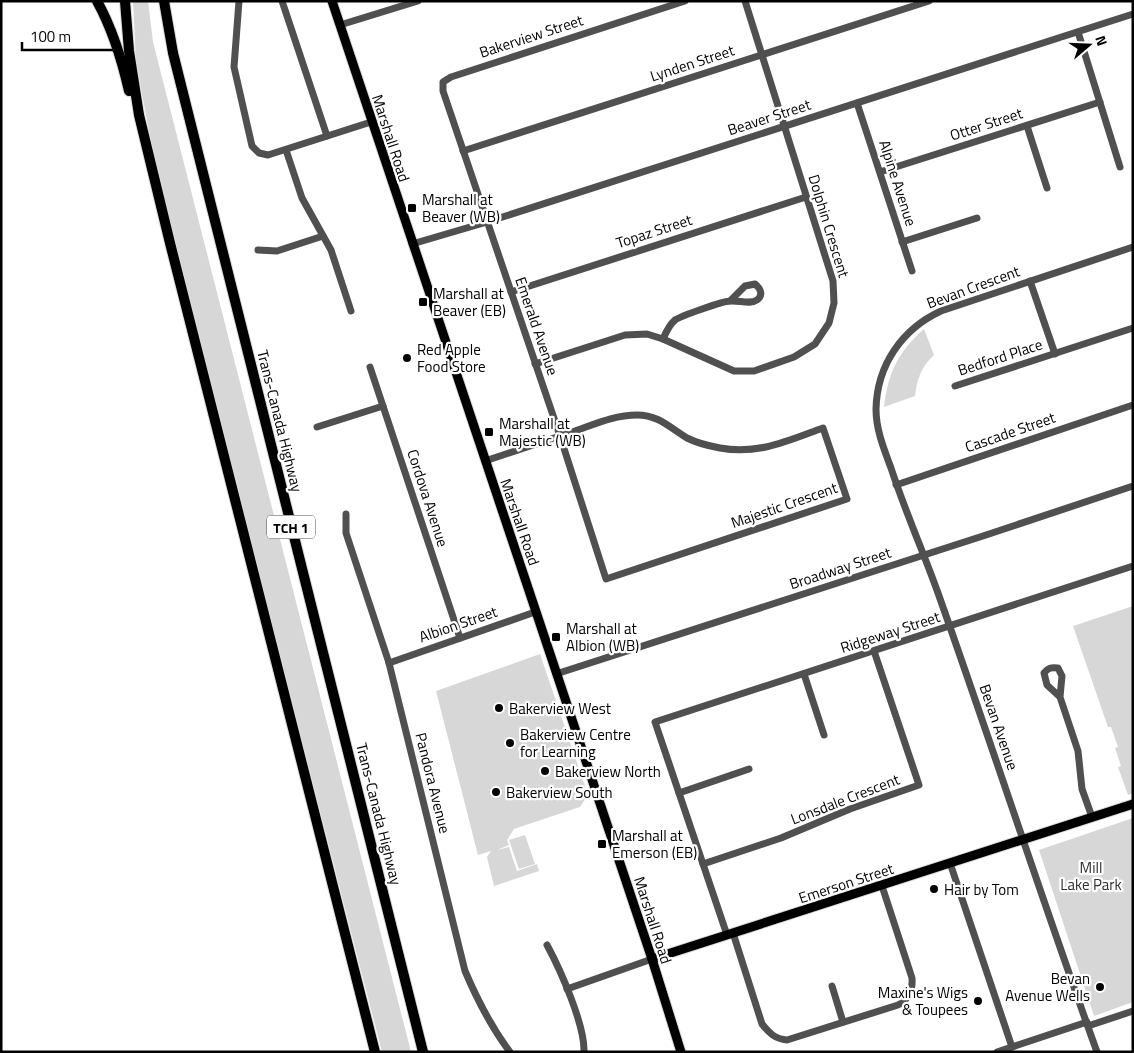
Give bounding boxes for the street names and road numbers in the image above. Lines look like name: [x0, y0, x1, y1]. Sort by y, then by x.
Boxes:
street label: Bakerview Street: [476, 8, 587, 64]
street label: Lynden Street: [647, 38, 738, 87]
street label: Marshall Road: [366, 91, 416, 185]
street label: Beaver Street: [725, 93, 814, 141]
street label: Otter Street: [947, 101, 1026, 147]
street label: Alpine Avenue: [873, 137, 923, 229]
street label: Dolphin Crescent: [802, 172, 856, 281]
street label: Topaz Street: [613, 208, 696, 254]
street label: Bevan Crescent: [923, 259, 1024, 315]
street label: Emerald Avenue: [509, 274, 565, 378]
street label: Bedford Place: [955, 333, 1045, 381]
street label: Trans-Canada Highway: [251, 347, 309, 495]
street label: Cascade Street: [962, 406, 1059, 458]
street label: Cordova Avenue: [401, 446, 455, 550]
street label: Marshall Road: [494, 475, 546, 569]
street label: Majestic Crescent: [728, 476, 841, 534]
road number: TCH 1: [267, 516, 315, 538]
street label: Broadway Street: [786, 541, 894, 595]
street label: Albion Street: [416, 600, 501, 648]
street label: Ridgeway Street: [837, 605, 944, 659]
street label: Bevan Avenue: [974, 681, 1024, 773]
street label: Pandora Avenue: [409, 730, 457, 836]
street label: Trans-Canada Highway: [350, 740, 408, 888]
street label: Lonsdale Crescent: [787, 767, 903, 830]
street label: Emerson Street: [796, 857, 897, 909]
street label: Marshall Road: [628, 873, 678, 967]

